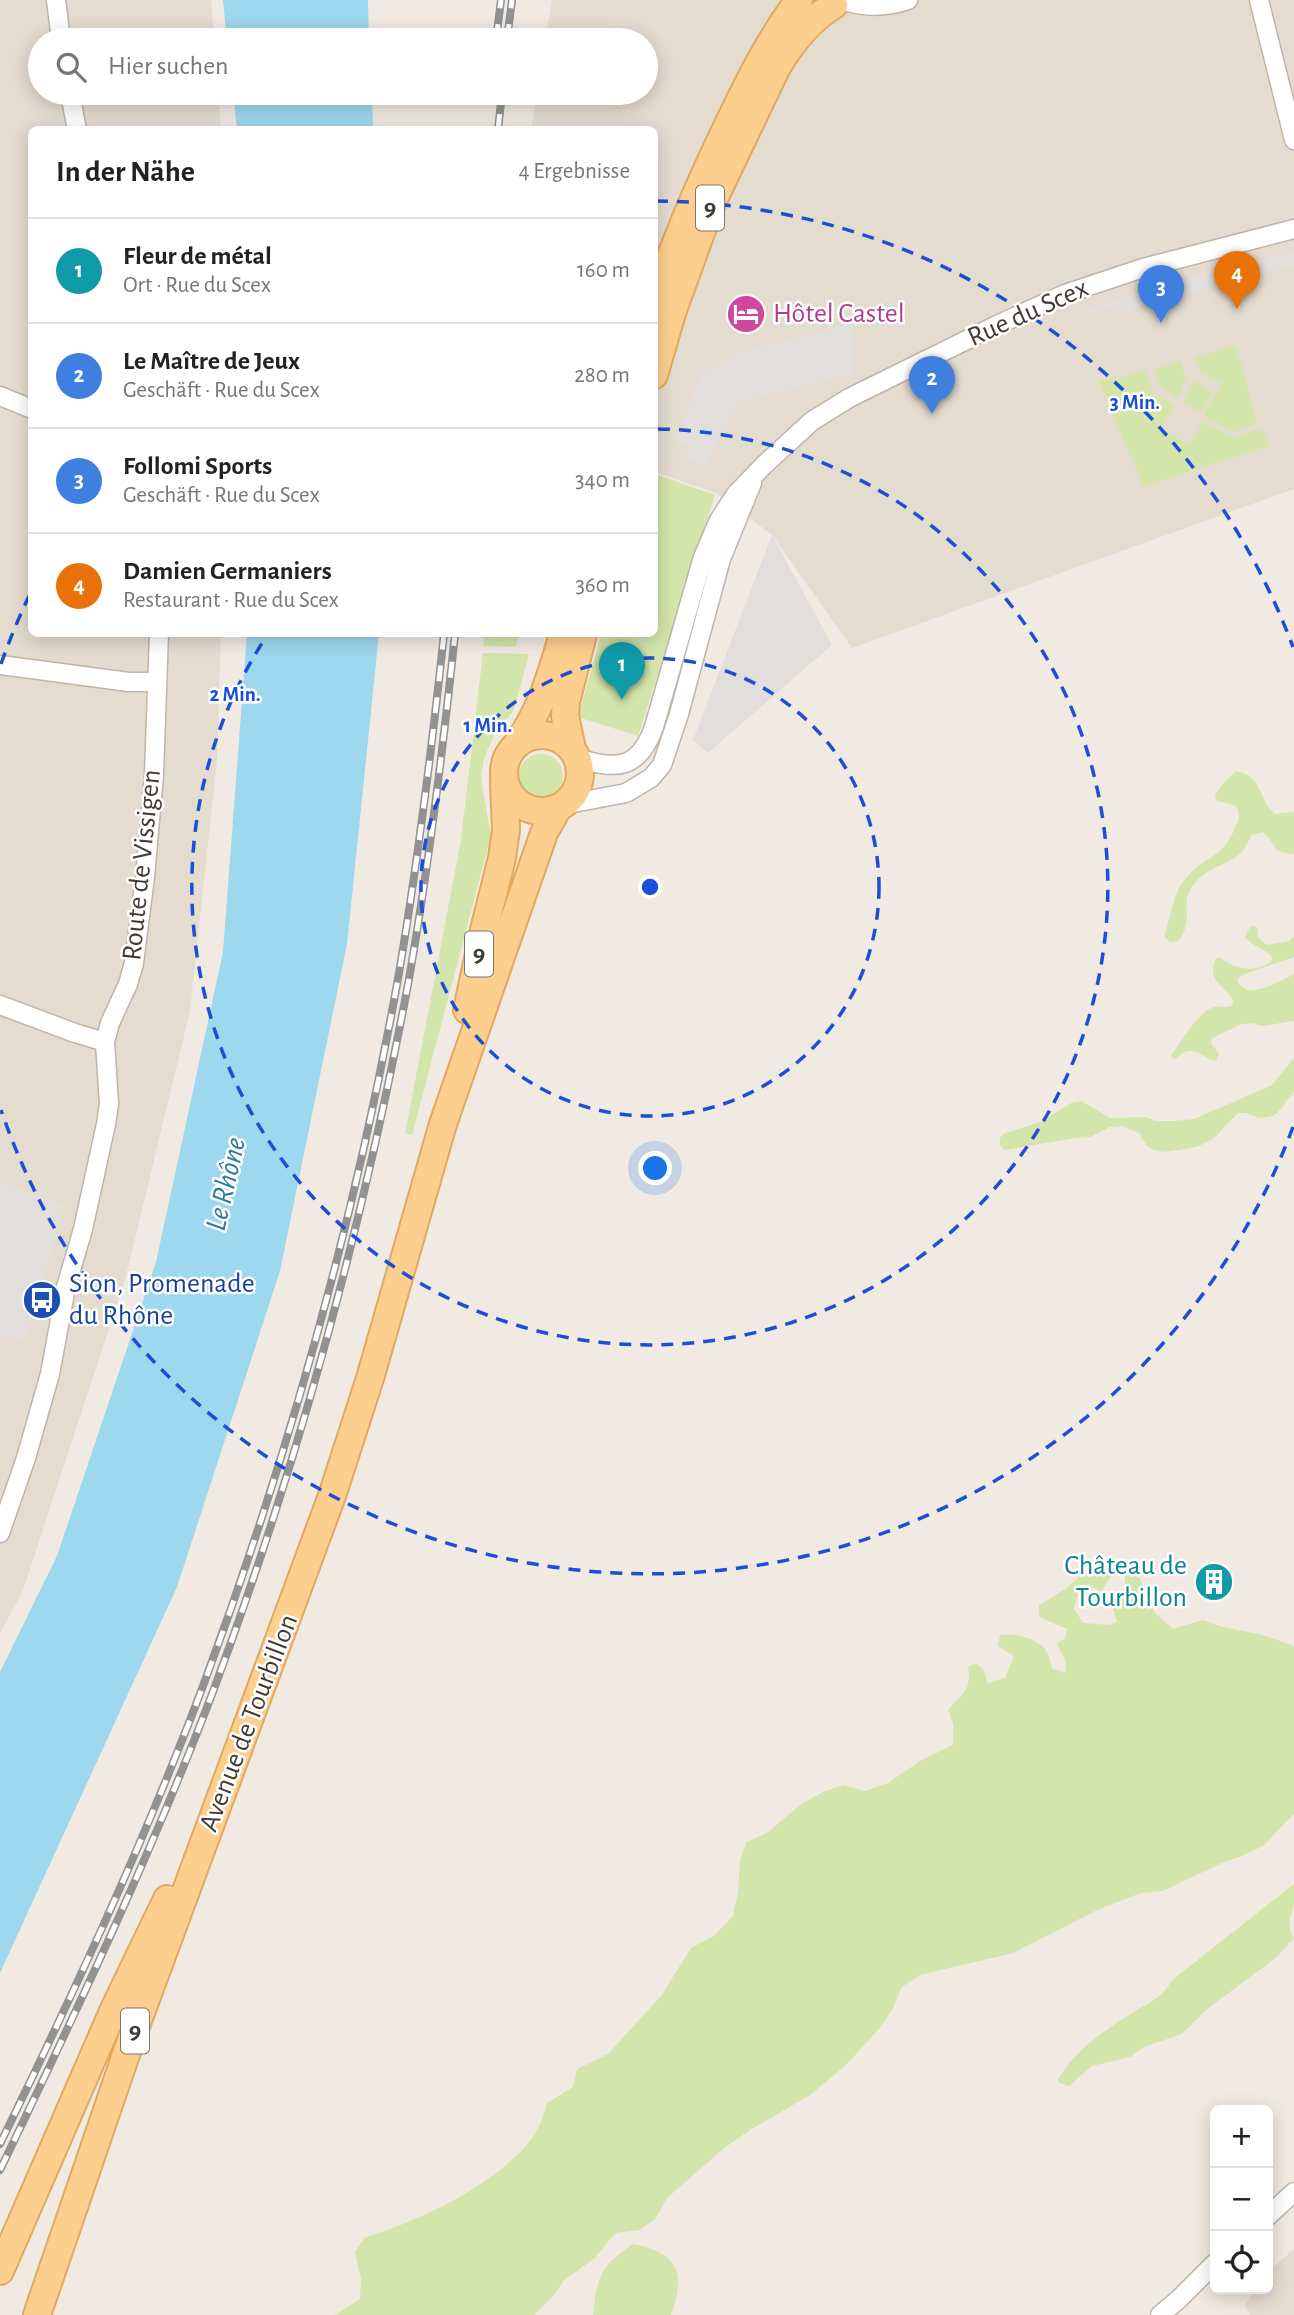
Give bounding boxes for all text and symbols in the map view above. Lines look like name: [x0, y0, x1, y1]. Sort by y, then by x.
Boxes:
search box: [28, 28, 658, 105]
icon: search: [52, 48, 90, 86]
text: Hier suchen: [108, 53, 229, 79]
text: In der Nähe: [56, 157, 195, 187]
text: 4 Ergebnisse: [518, 160, 630, 183]
road number: 9: [696, 186, 724, 230]
text: Fleur de métal: [123, 243, 272, 269]
pin: 4: [1214, 251, 1260, 309]
text: 1: [75, 259, 83, 282]
text: 160 m: [577, 259, 630, 282]
pin: 3: [1138, 265, 1184, 323]
text: Ort · Rue du Scex: [123, 274, 271, 297]
street label: Rue du Scex: [964, 274, 1092, 352]
hotel icon: Hôtel Castel: [725, 293, 767, 335]
place label: Hôtel Castel: [773, 300, 905, 328]
text: Le Maître de Jeux: [123, 348, 300, 374]
pin: 2: [909, 356, 955, 414]
text: 2: [74, 364, 84, 387]
text: 280 m: [574, 364, 630, 387]
text: Geschäft · Rue du Scex: [123, 379, 320, 402]
text: 3 Min.: [1110, 392, 1160, 413]
text: Follomi Sports: [123, 453, 272, 479]
text: 3: [74, 469, 84, 492]
text: 340 m: [575, 469, 630, 492]
text: Geschäft · Rue du Scex: [123, 484, 320, 507]
text: Damien Germaniers: [123, 558, 332, 584]
text: 4: [73, 574, 85, 597]
text: 360 m: [575, 574, 630, 597]
text: Restaurant · Rue du Scex: [123, 589, 339, 612]
pin: 1: [599, 642, 645, 700]
text: 2 Min.: [209, 684, 261, 705]
text: 1 Min.: [464, 715, 512, 736]
street label: Route de Vissigen: [118, 768, 166, 962]
centre of rings: [638, 875, 662, 899]
road number: 9: [465, 931, 493, 976]
water label: Le Rhône: [201, 1134, 251, 1234]
your location: [638, 1151, 672, 1185]
place label: Sion, Promenade du Rhône: [69, 1270, 255, 1330]
bus stop icon: Sion, Promenade du Rhône: [21, 1279, 63, 1321]
place label: Château de Tourbillon: [1064, 1552, 1187, 1612]
building icon: Château de Tourbillon: [1193, 1561, 1235, 1603]
street label: Avenue de Tourbillon: [195, 1611, 303, 1835]
road number: 9: [121, 2008, 149, 2054]
map controls: [1210, 2105, 1273, 2294]
button: +: [1210, 2105, 1273, 2168]
button: −: [1210, 2168, 1273, 2231]
button: locate: [1210, 2231, 1273, 2294]

